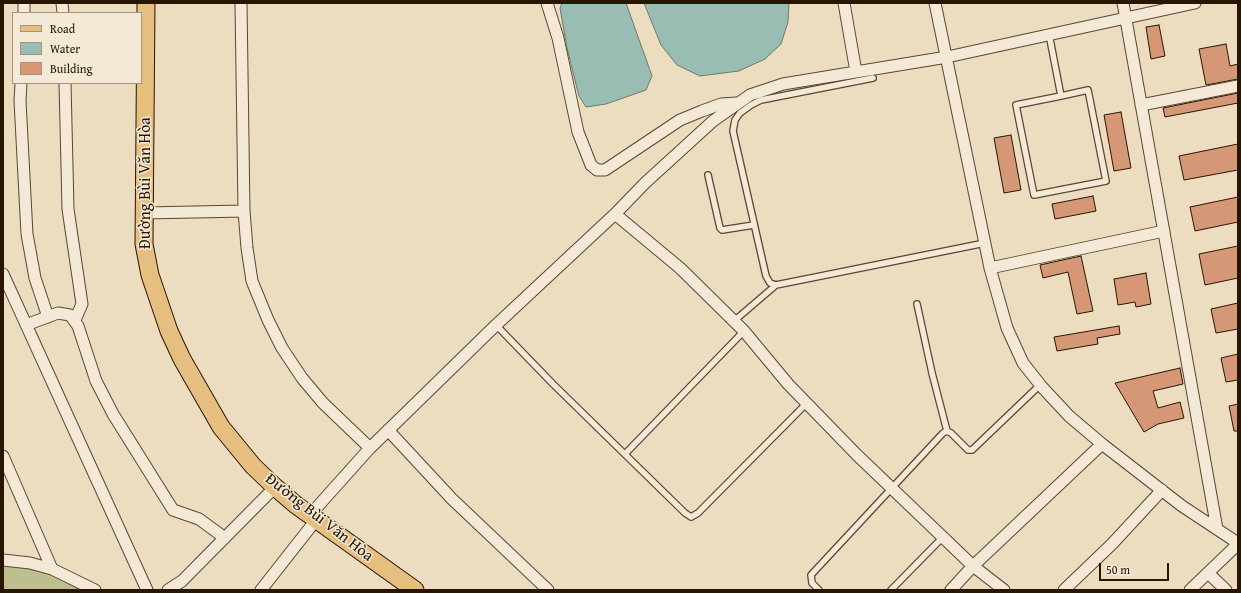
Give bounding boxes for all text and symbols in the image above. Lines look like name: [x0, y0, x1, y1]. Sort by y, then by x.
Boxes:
legend: [12, 12, 142, 84]
text: Road: [50, 20, 75, 37]
text: Water: [50, 40, 80, 57]
text: Building: [50, 60, 93, 77]
street label: Đường Bùi Văn Hòa: [136, 117, 156, 249]
street label: Đường Bùi Văn Hòa: [261, 470, 377, 566]
scale bar: [1101, 555, 1171, 581]
text: 50 m: [1106, 561, 1130, 578]

